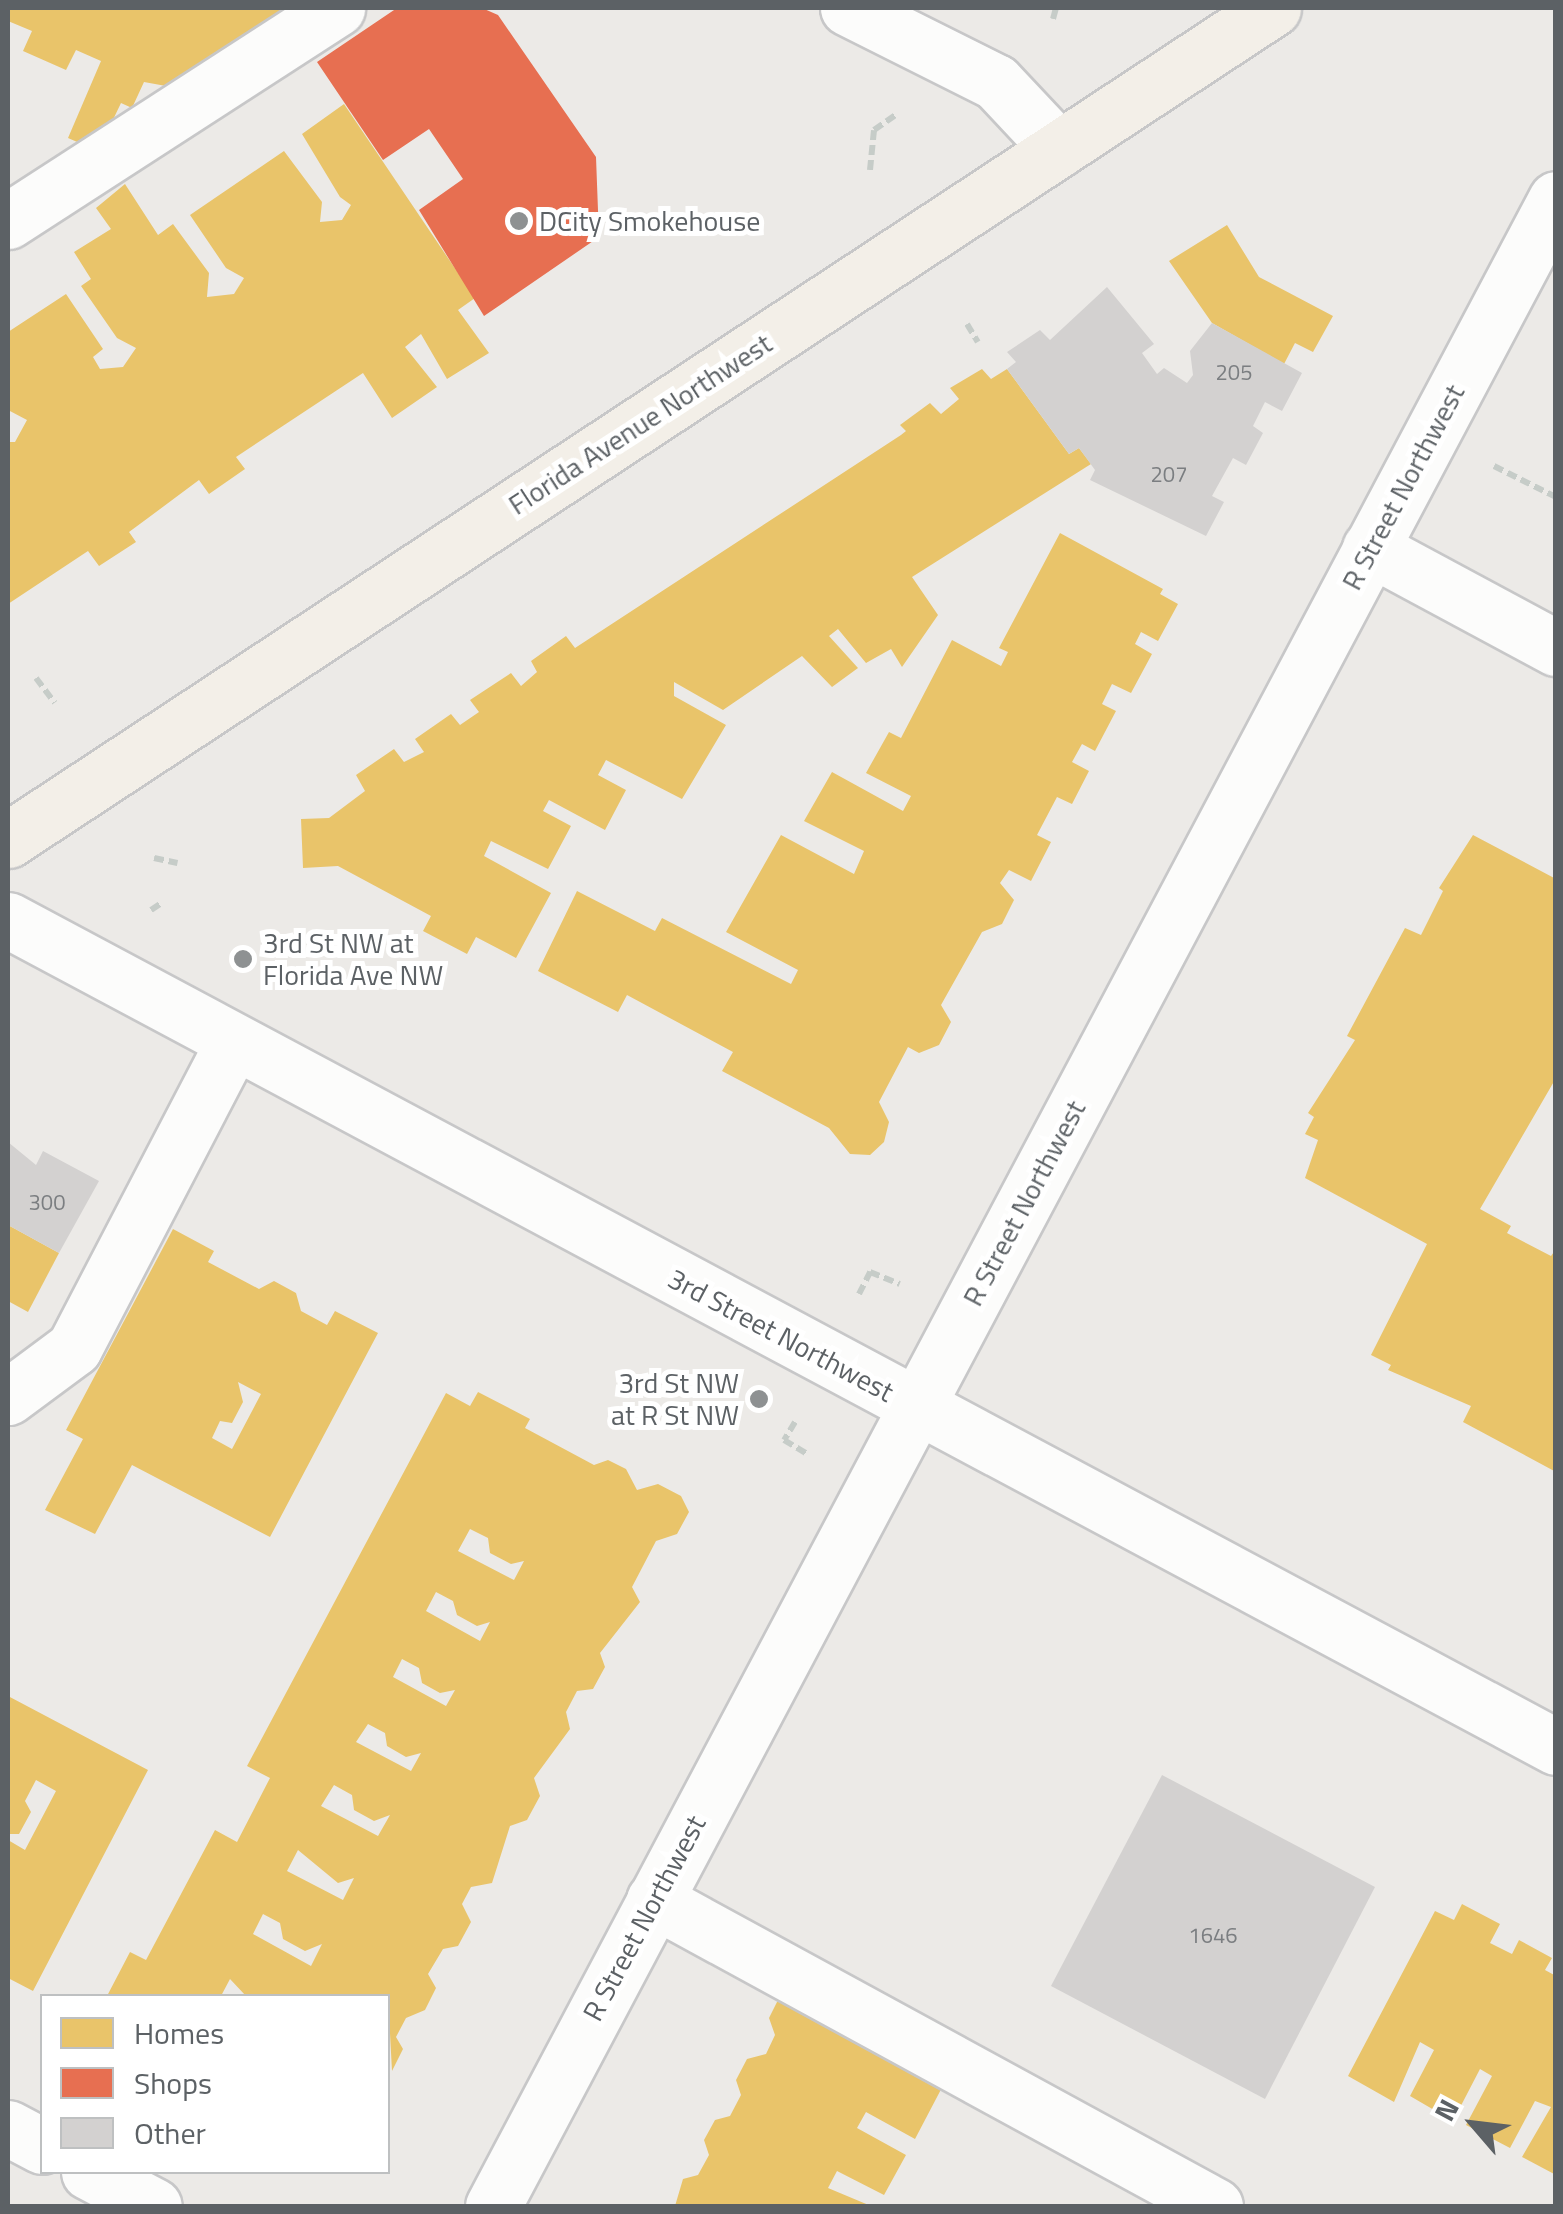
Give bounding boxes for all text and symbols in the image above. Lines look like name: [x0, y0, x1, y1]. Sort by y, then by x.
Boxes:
place label: DCity Smokehouse: [539, 204, 760, 238]
marker: DCity Smokehouse: [508, 210, 530, 232]
street label: Florida Avenue Northwest: [502, 326, 778, 522]
house number: 205: [1216, 360, 1252, 386]
street label: R Street Northwest: [1335, 378, 1471, 596]
house number: 207: [1151, 462, 1187, 488]
place label: 3rd St NW at Florida Ave NW: [263, 926, 443, 992]
marker: 3rd St NW at Florida Ave NW: [232, 948, 254, 970]
street label: R Street Northwest: [956, 1094, 1092, 1312]
house number: 300: [29, 1190, 65, 1216]
street label: 3rd Street Northwest: [663, 1261, 899, 1409]
place label: 3rd St NW at R St NW: [611, 1366, 739, 1432]
marker: 3rd St NW at R St NW: [748, 1388, 770, 1410]
street label: R Street Northwest: [576, 1809, 712, 2027]
house number: 1646: [1188, 1923, 1238, 1949]
legend: [40, 1994, 390, 2174]
text: Homes: [134, 2010, 224, 2056]
text: Shops: [134, 2060, 212, 2106]
north arrow: [1423, 2074, 1523, 2174]
text: N: [1423, 2091, 1470, 2128]
text: Other: [134, 2110, 206, 2156]

